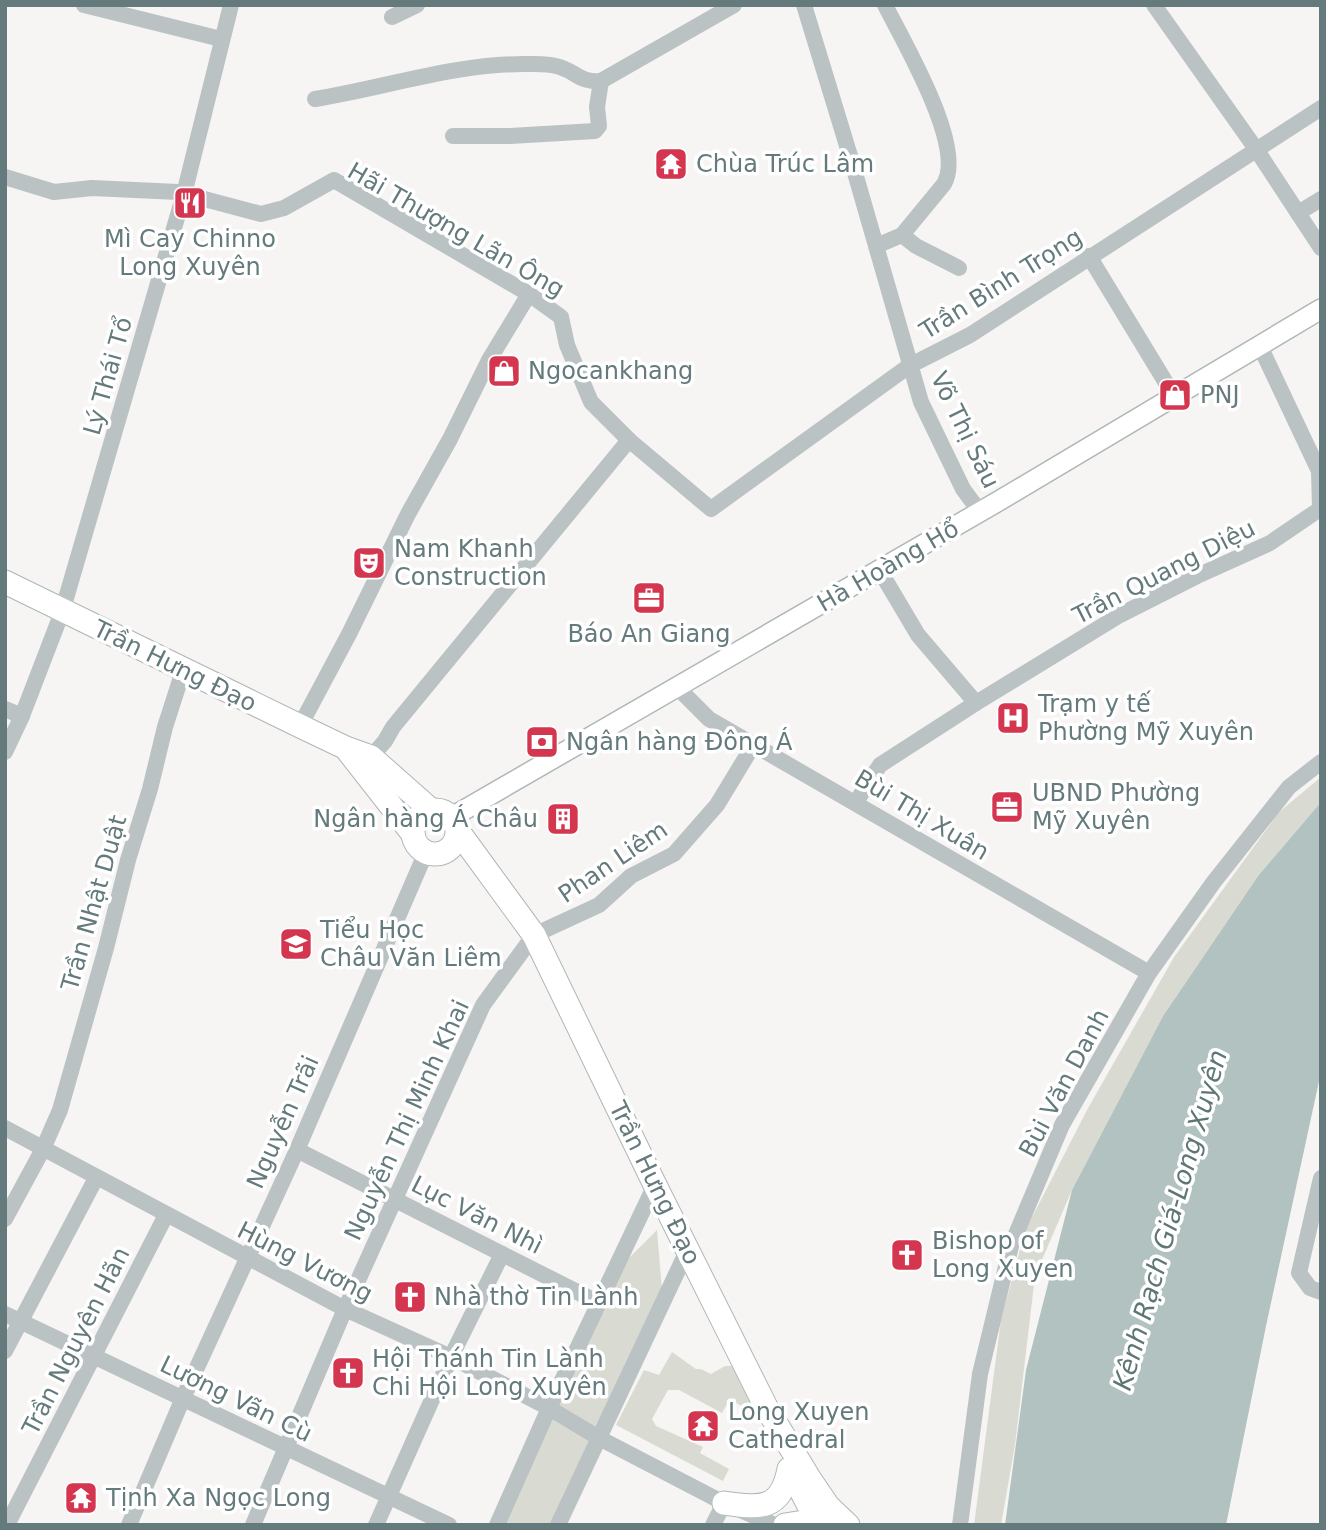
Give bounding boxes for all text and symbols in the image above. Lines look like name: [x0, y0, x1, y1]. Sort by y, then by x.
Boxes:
temple icon: Chùa Trúc Lâm: [652, 145, 690, 183]
place label: Chùa Trúc Lâm: [696, 150, 874, 178]
street label: Hãi Thượng Lãn Ông: [343, 155, 570, 303]
restaurant icon: Mì Cay Chinno Long Xuyên: [171, 184, 209, 222]
street label: Trần Bình Trọng: [914, 223, 1087, 346]
place label: Mì Cay Chinno Long Xuyên: [104, 225, 276, 281]
street label: Lý Thái Tổ: [78, 314, 138, 438]
shop icon: Ngocankhang: [485, 352, 523, 390]
place label: Ngocankhang: [528, 357, 693, 385]
street label: Võ Thị Sáu: [925, 367, 1005, 493]
shop icon: PNJ: [1156, 376, 1194, 414]
place label: PNJ: [1200, 381, 1240, 409]
street label: Hà Hoàng Hổ: [812, 514, 964, 618]
street label: Trần Quang Diệu: [1067, 514, 1260, 630]
place label: Nam Khanh Construction: [394, 535, 547, 591]
theatre icon: Nam Khanh Construction: [350, 544, 388, 582]
office icon: Báo An Giang: [630, 579, 668, 617]
street label: Trần Hưng Đạo: [88, 614, 261, 718]
place label: Báo An Giang: [567, 620, 731, 648]
place label: Trạm y tế Phường Mỹ Xuyên: [1037, 690, 1254, 746]
hospital icon: Trạm y tế Phường Mỹ Xuyên: [994, 699, 1032, 737]
bank icon: Ngân hàng Đông Á: [523, 723, 561, 761]
place label: Ngân hàng Đông Á: [566, 727, 793, 756]
street label: Bùi Thị Xuân: [850, 764, 994, 866]
place label: UBND Phường Mỹ Xuyên: [1032, 779, 1200, 835]
office icon: UBND Phường Mỹ Xuyên: [988, 788, 1026, 826]
building icon: Ngân hàng Á Châu: [544, 800, 582, 838]
place label: Ngân hàng Á Châu: [313, 804, 538, 833]
street label: Trần Nhật Duật: [55, 812, 132, 995]
street label: Phan Liêm: [553, 815, 673, 909]
place label: Tiểu Học Châu Văn Liêm: [319, 916, 502, 972]
school or university icon: Tiểu Học Châu Văn Liêm: [277, 925, 315, 963]
street label: Nguyễn Thị Minh Khai: [338, 995, 475, 1245]
street label: Bùi Văn Danh: [1013, 1004, 1115, 1162]
water label: Kênh Rạch Giá-Long Xuyên: [1107, 1046, 1233, 1394]
street label: Nguyễn Trãi: [240, 1051, 325, 1193]
street label: Trần Hưng Đạo: [603, 1096, 707, 1269]
street label: Lục Văn Nhì: [407, 1170, 547, 1260]
street label: Hùng Vương: [233, 1216, 377, 1308]
place label: Bishop of Long Xuyen: [932, 1227, 1074, 1283]
church icon: Bishop of Long Xuyen: [888, 1236, 926, 1274]
street label: Trần Nguyên Hãn: [16, 1243, 135, 1440]
church icon: Nhà thờ Tin Lành: [391, 1278, 429, 1316]
place label: Nhà thờ Tin Lành: [434, 1283, 638, 1311]
place label: Hội Thánh Tin Lành Chi Hội Long Xuyên: [372, 1345, 607, 1401]
street label: Lương Vãn Cù: [156, 1350, 316, 1448]
church icon: Hội Thánh Tin Lành Chi Hội Long Xuyên: [329, 1354, 367, 1392]
place label: Long Xuyen Cathedral: [728, 1398, 870, 1454]
temple icon: Long Xuyen Cathedral: [684, 1407, 722, 1445]
temple icon: Tịnh Xa Ngọc Long: [62, 1479, 100, 1517]
place label: Tịnh Xa Ngọc Long: [105, 1484, 331, 1512]

